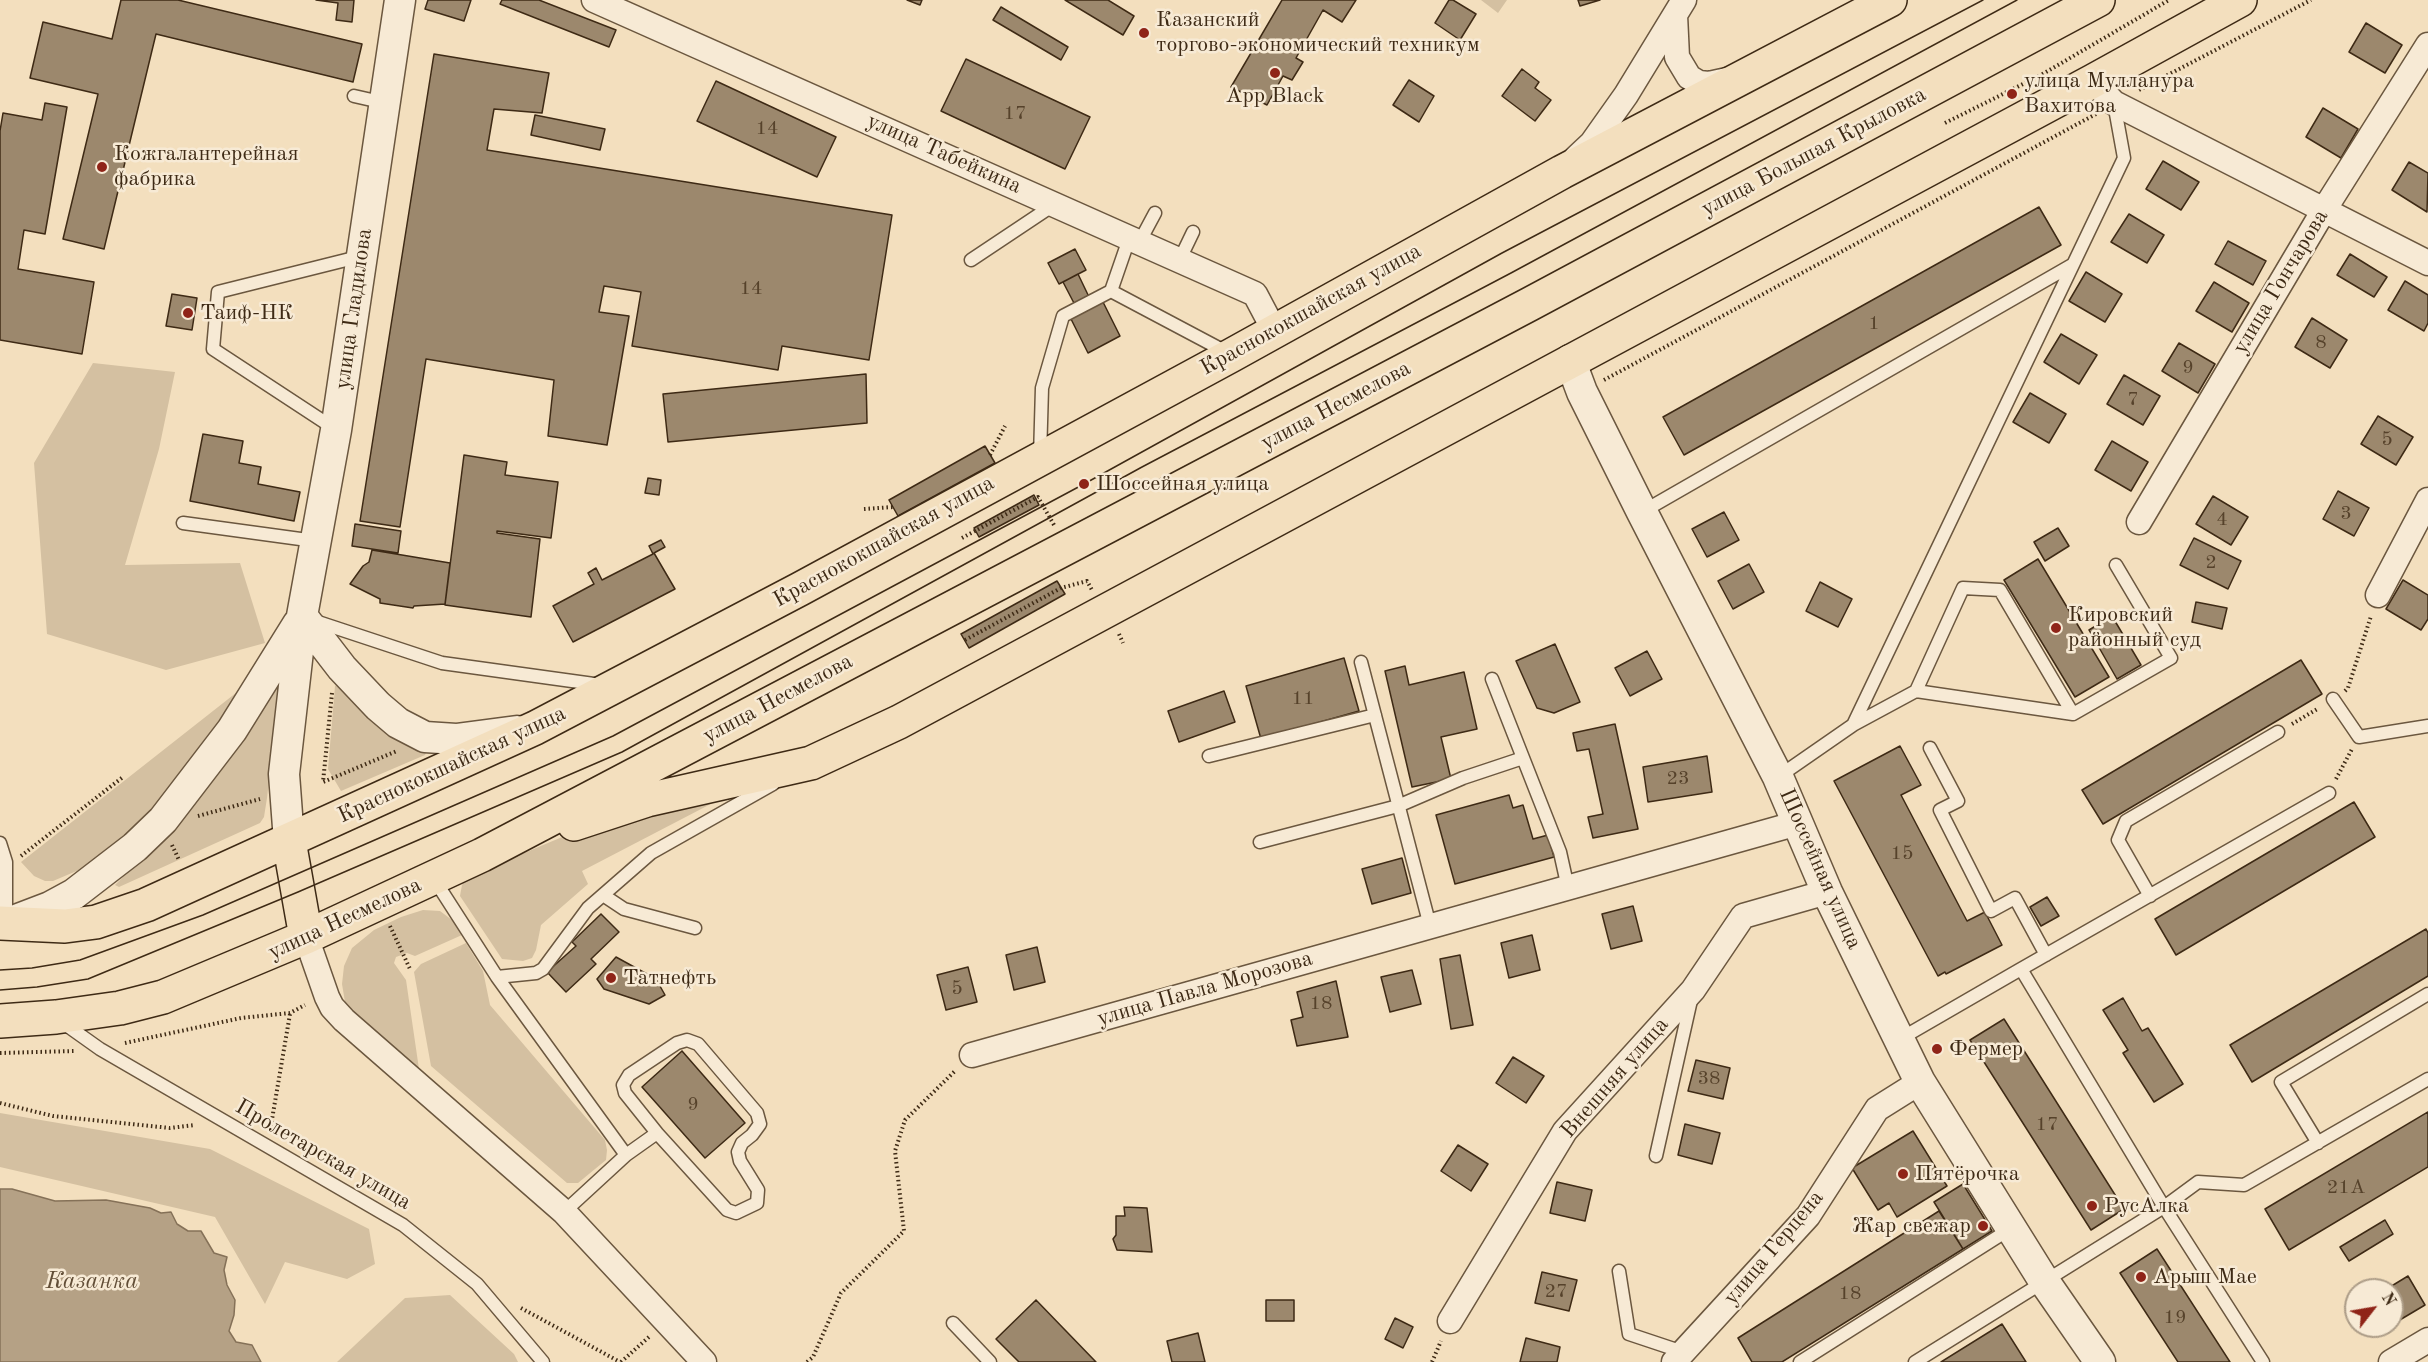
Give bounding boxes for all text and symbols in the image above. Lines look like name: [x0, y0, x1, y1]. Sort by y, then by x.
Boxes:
place label: Казанский торгово-экономический техникум: [1156, 7, 1480, 58]
marker: Казанский торгово-экономический техникум: [1137, 26, 1151, 40]
marker: App Black: [1268, 66, 1282, 80]
place label: улица Мулланура Вахитова: [2024, 68, 2194, 119]
street label: улица Большая Крыловка: [1697, 81, 1931, 223]
place label: App Black: [1226, 83, 1324, 109]
marker: улица Мулланура Вахитова: [2005, 87, 2019, 101]
house number: 17: [1003, 102, 1027, 126]
street label: улица Табейкина: [863, 108, 1025, 200]
house number: 14: [755, 117, 779, 141]
place label: Кожгалантерейная фабрика: [114, 141, 299, 192]
marker: Кожгалантерейная фабрика: [95, 160, 109, 174]
street label: улица Гончарова: [2228, 205, 2334, 359]
street label: улица Гладилова: [330, 227, 378, 391]
street label: Краснококшайская улица: [1196, 238, 1426, 382]
house number: 14: [739, 277, 763, 301]
place label: Таиф-НК: [200, 300, 293, 326]
marker: Таиф-НК: [181, 306, 195, 320]
house number: 1: [1868, 312, 1880, 336]
house number: 8: [2315, 331, 2327, 355]
street label: улица Несмелова: [1257, 355, 1415, 457]
house number: 9: [2182, 356, 2194, 380]
house number: 7: [2127, 388, 2139, 412]
house number: 5: [2381, 428, 2393, 452]
street label: Краснококшайская улица: [769, 470, 999, 614]
place label: Шоссейная улица: [1096, 471, 1269, 497]
marker: Шоссейная улица: [1077, 477, 1091, 491]
house number: 3: [2340, 502, 2352, 526]
house number: 4: [2216, 508, 2228, 532]
house number: 2: [2205, 551, 2217, 575]
place label: Кировский районный суд: [2068, 602, 2201, 654]
marker: Кировский районный суд: [2049, 621, 2063, 635]
street label: улица Несмелова: [699, 648, 857, 750]
house number: 11: [1291, 687, 1315, 711]
street label: Краснококшайская улица: [334, 700, 570, 830]
house number: 23: [1666, 767, 1690, 791]
street label: Шоссейная улица: [1773, 785, 1867, 953]
house number: 15: [1890, 842, 1914, 866]
street label: улица Несмелова: [264, 872, 426, 966]
street label: улица Павла Морозова: [1094, 946, 1316, 1032]
place label: Татнефть: [623, 965, 716, 991]
marker: Татнефть: [604, 971, 618, 985]
house number: 5: [951, 977, 963, 1001]
house number: 18: [1309, 992, 1333, 1016]
street label: Внешняя улица: [1555, 1012, 1675, 1144]
place label: Фермер: [1949, 1036, 2023, 1062]
marker: Фермер: [1930, 1042, 1944, 1056]
house number: 38: [1697, 1067, 1721, 1091]
house number: 9: [687, 1093, 699, 1117]
street label: Пролетарская улица: [230, 1094, 416, 1216]
house number: 17: [2035, 1113, 2059, 1137]
place label: Пятёрочка: [1915, 1161, 2019, 1187]
marker: Пятёрочка: [1896, 1167, 1910, 1181]
house number: 21А: [2327, 1176, 2365, 1200]
street label: улица Герцена: [1718, 1185, 1830, 1311]
place label: РусАлка: [2104, 1193, 2189, 1219]
marker: РусАлка: [2085, 1199, 2099, 1213]
place label: Жар свежар: [1852, 1213, 1971, 1239]
marker: Жар свежар: [1976, 1219, 1990, 1233]
place label: Арыш Мае: [2153, 1264, 2257, 1290]
water label: Казанка: [46, 1268, 138, 1296]
marker: Арыш Мае: [2134, 1270, 2148, 1284]
north arrow: [2344, 1278, 2404, 1338]
house number: 27: [1544, 1280, 1568, 1304]
house number: 18: [1838, 1282, 1862, 1306]
text: N: [2378, 1290, 2398, 1309]
house number: 19: [2163, 1306, 2187, 1330]

